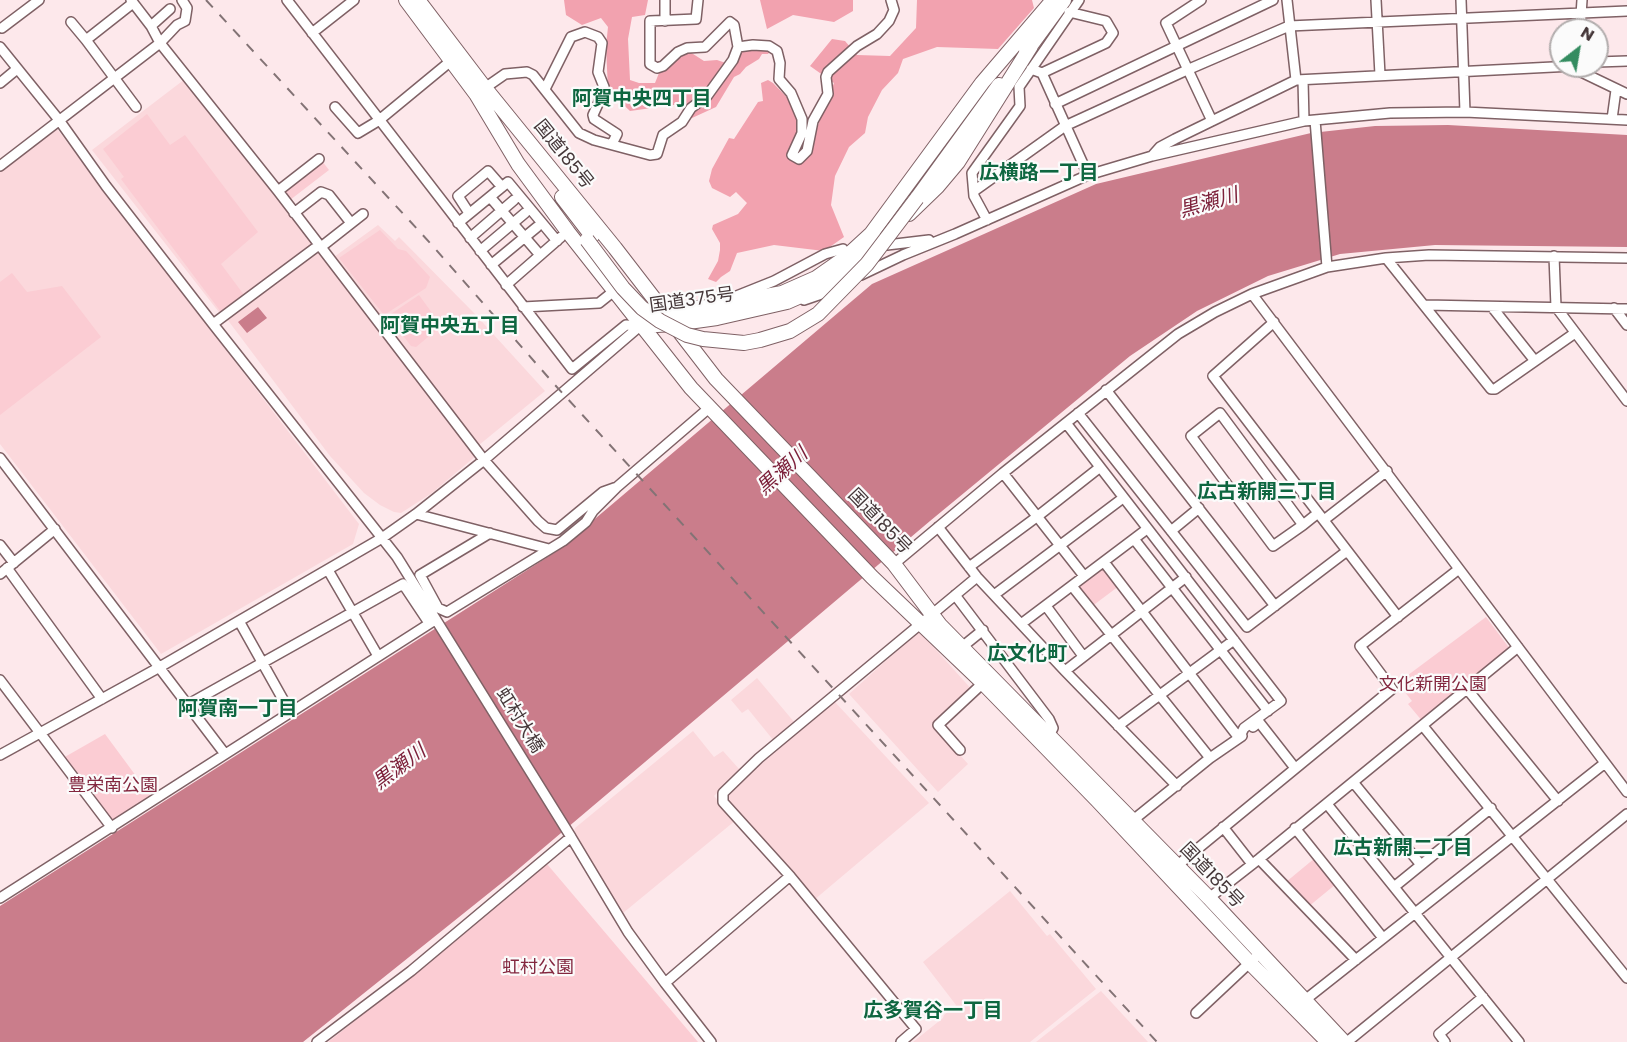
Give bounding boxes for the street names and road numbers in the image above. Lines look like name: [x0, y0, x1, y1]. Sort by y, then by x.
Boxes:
street label: 国道185号: [529, 116, 597, 194]
street label: 国道375号: [648, 284, 736, 318]
street label: 国道185号: [843, 485, 915, 559]
street label: 虹村大橋: [491, 685, 547, 757]
street label: 国道185号: [1175, 839, 1247, 913]

